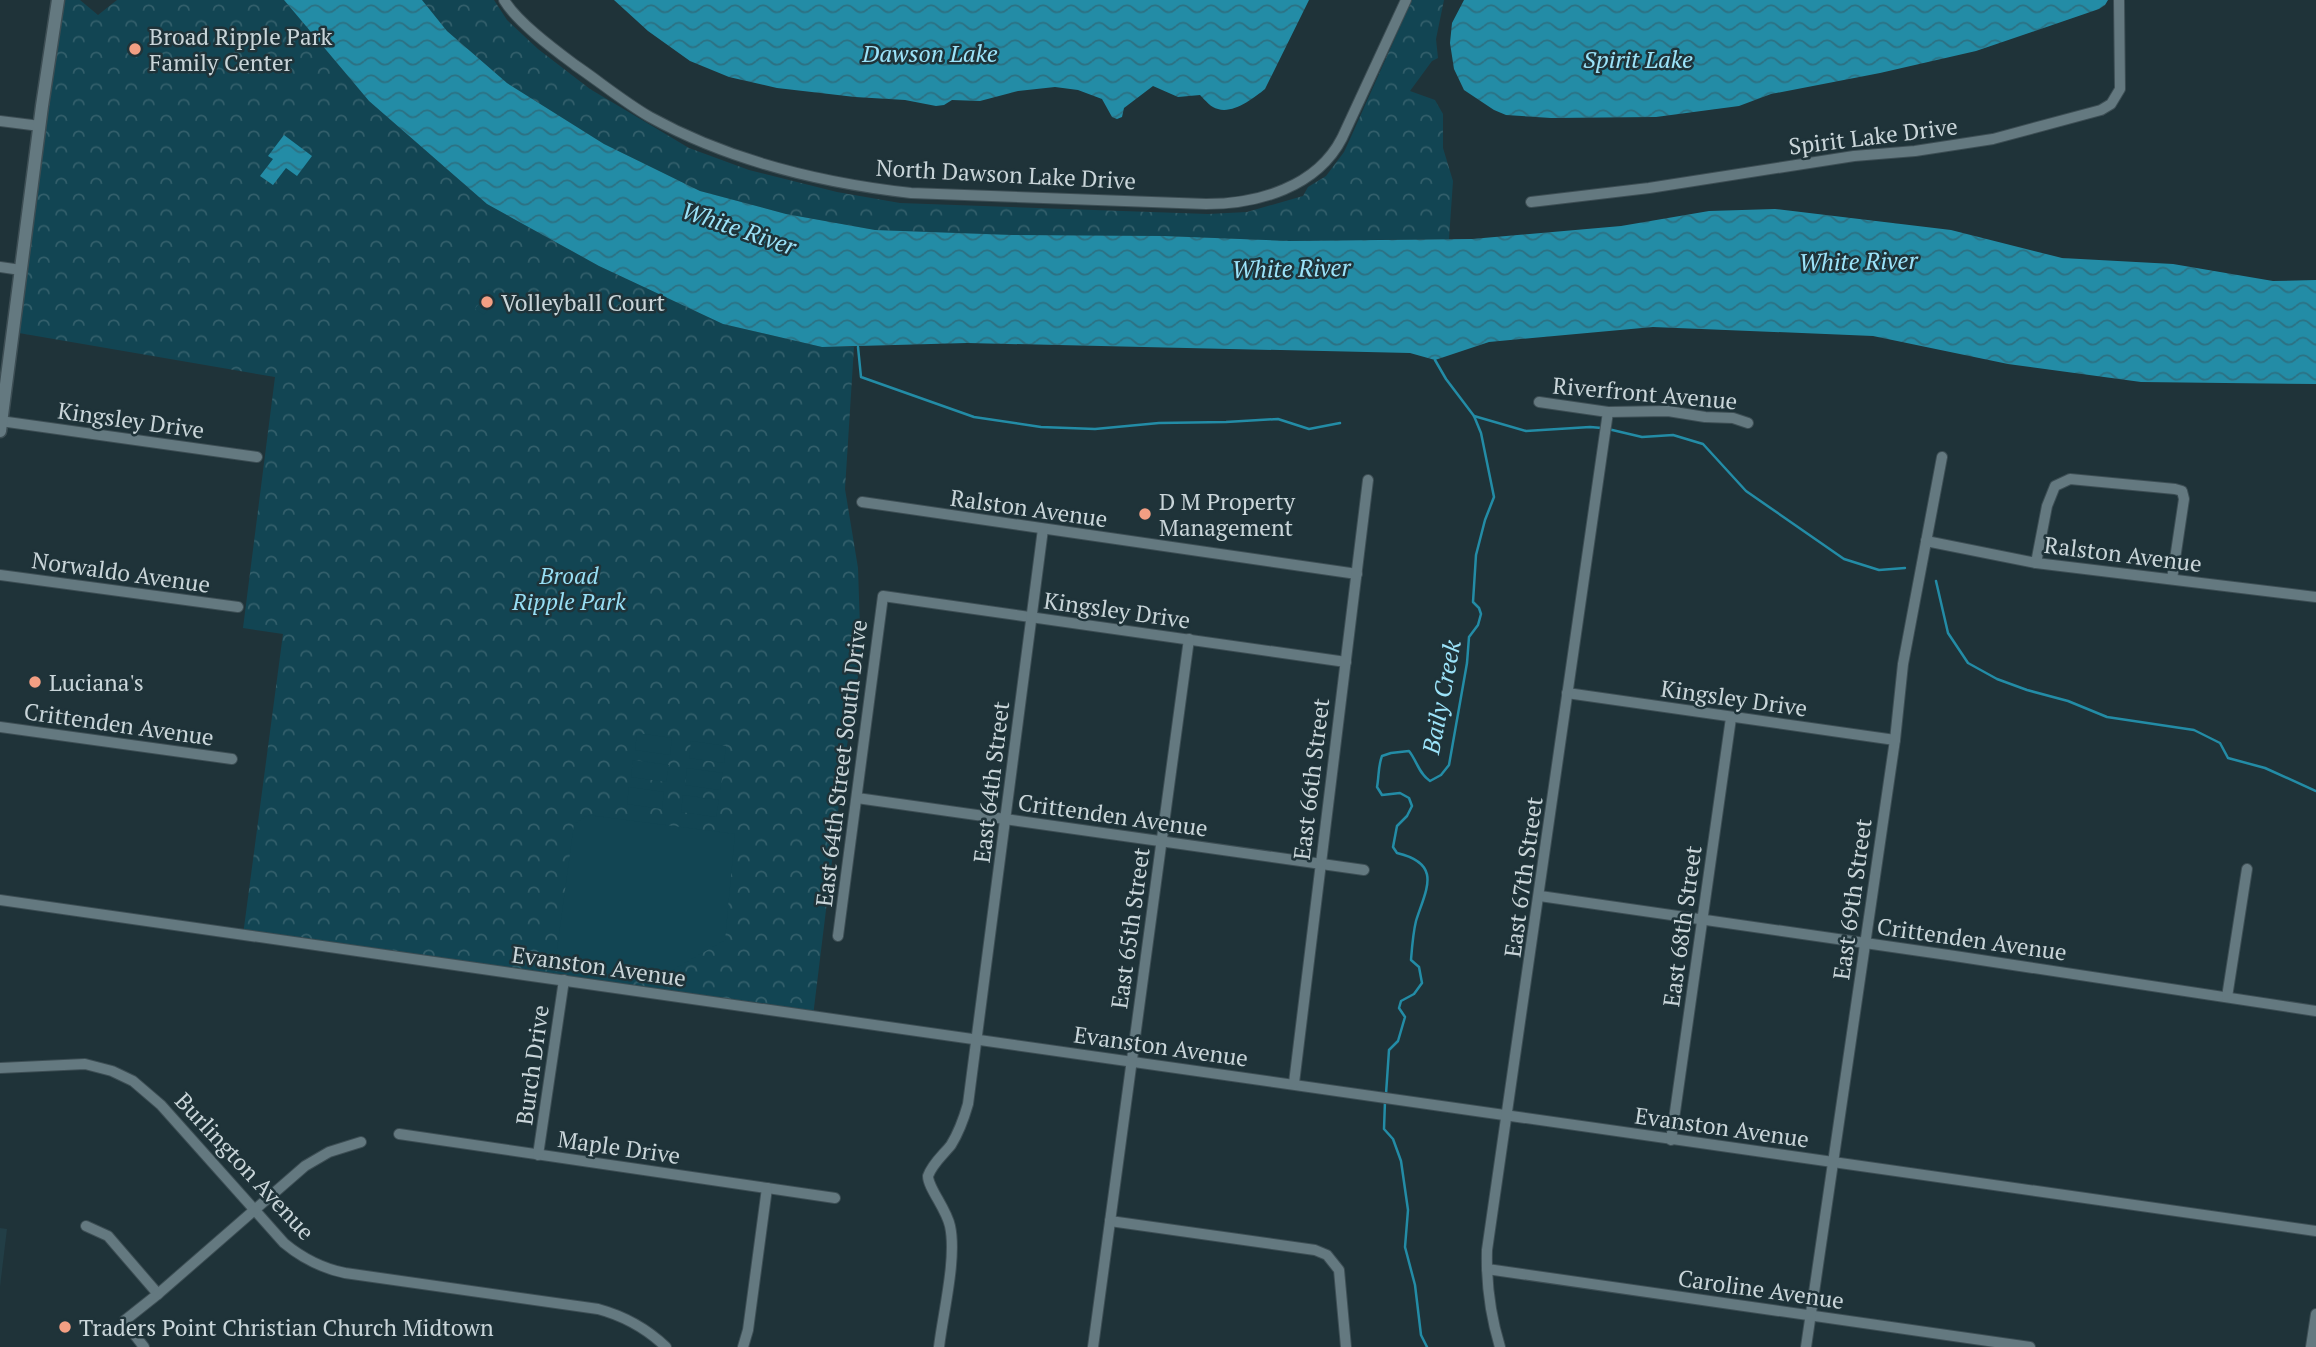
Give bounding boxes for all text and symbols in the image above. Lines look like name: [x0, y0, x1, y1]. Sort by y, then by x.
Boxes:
place label: Broad Ripple Park Family Center: [149, 21, 332, 78]
water label: Dawson Lake: [861, 37, 998, 69]
marker: Broad Ripple Park Family Center: [127, 41, 143, 57]
water label: Spirit Lake: [1583, 43, 1693, 75]
street label: Spirit Lake Drive: [1787, 110, 1959, 162]
street label: North Dawson Lake Drive: [875, 152, 1137, 196]
water label: White River: [678, 194, 802, 263]
water label: White River: [1798, 244, 1920, 278]
water label: White River: [1231, 251, 1353, 285]
place label: Volleyball Court: [501, 287, 666, 318]
marker: Volleyball Court: [479, 294, 495, 310]
street label: Riverfront Avenue: [1551, 369, 1739, 417]
street label: Kingsley Drive: [56, 394, 206, 446]
street label: Ralston Avenue: [948, 482, 1110, 534]
place label: D M Property Management: [1159, 486, 1296, 543]
marker: D M Property Management: [1137, 506, 1153, 522]
street label: Ralston Avenue: [2042, 529, 2204, 579]
street label: Norwaldo Avenue: [30, 544, 212, 600]
park label: Broad Ripple Park: [511, 560, 627, 617]
street label: Kingsley Drive: [1042, 584, 1192, 636]
street label: East 64th Street South Drive: [808, 618, 874, 908]
water label: Baily Creek: [1414, 637, 1468, 758]
place label: Luciana's: [49, 667, 144, 698]
street label: Kingsley Drive: [1659, 672, 1809, 724]
marker: Luciana's: [27, 674, 43, 690]
street label: Crittenden Avenue: [22, 695, 216, 753]
street label: East 66th Street: [1286, 696, 1336, 862]
street label: East 64th Street: [966, 699, 1016, 865]
street label: Crittenden Avenue: [1016, 786, 1210, 844]
street label: East 67th Street: [1496, 794, 1550, 959]
street label: East 69th Street: [1825, 816, 1879, 982]
street label: East 68th Street: [1655, 843, 1709, 1009]
street label: East 65th Street: [1103, 845, 1157, 1011]
street label: Crittenden Avenue: [1875, 910, 2069, 968]
street label: Evanston Avenue: [510, 938, 688, 994]
street label: Burch Drive: [508, 1003, 556, 1127]
street label: Evanston Avenue: [1072, 1018, 1250, 1074]
street label: Burlington Avenue: [168, 1086, 322, 1246]
street label: Evanston Avenue: [1633, 1099, 1811, 1155]
street label: Maple Drive: [556, 1123, 682, 1171]
street label: Caroline Avenue: [1676, 1262, 1846, 1316]
place label: Traders Point Christian Church Midtown: [79, 1312, 494, 1343]
marker: Traders Point Christian Church Midtown: [57, 1319, 73, 1335]

